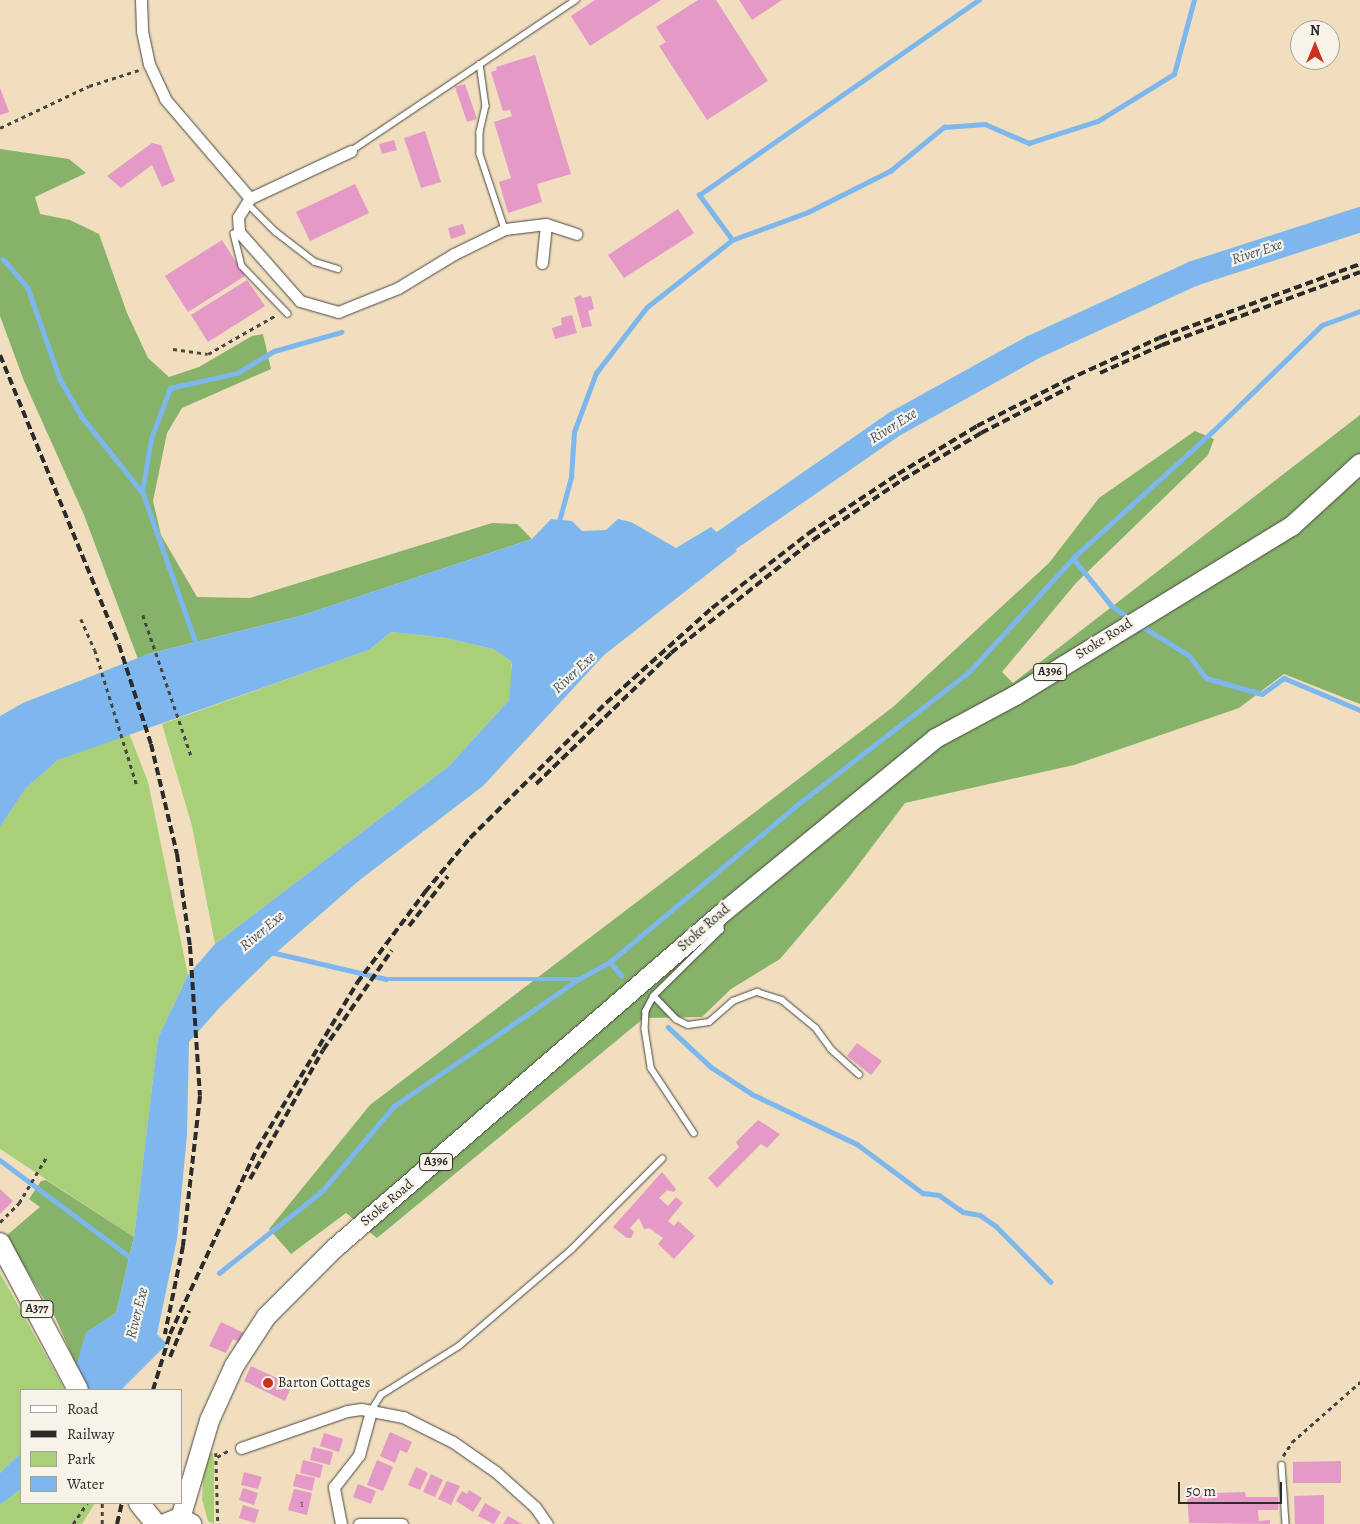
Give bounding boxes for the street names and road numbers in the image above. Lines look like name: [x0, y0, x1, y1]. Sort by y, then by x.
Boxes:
street label: Stoke Road: [1072, 615, 1136, 663]
road number: A396: [1032, 662, 1068, 682]
street label: Stoke Road: [674, 901, 734, 955]
road number: A396: [418, 1152, 454, 1172]
street label: Stoke Road: [357, 1176, 417, 1230]
road number: A377: [20, 1300, 54, 1318]

